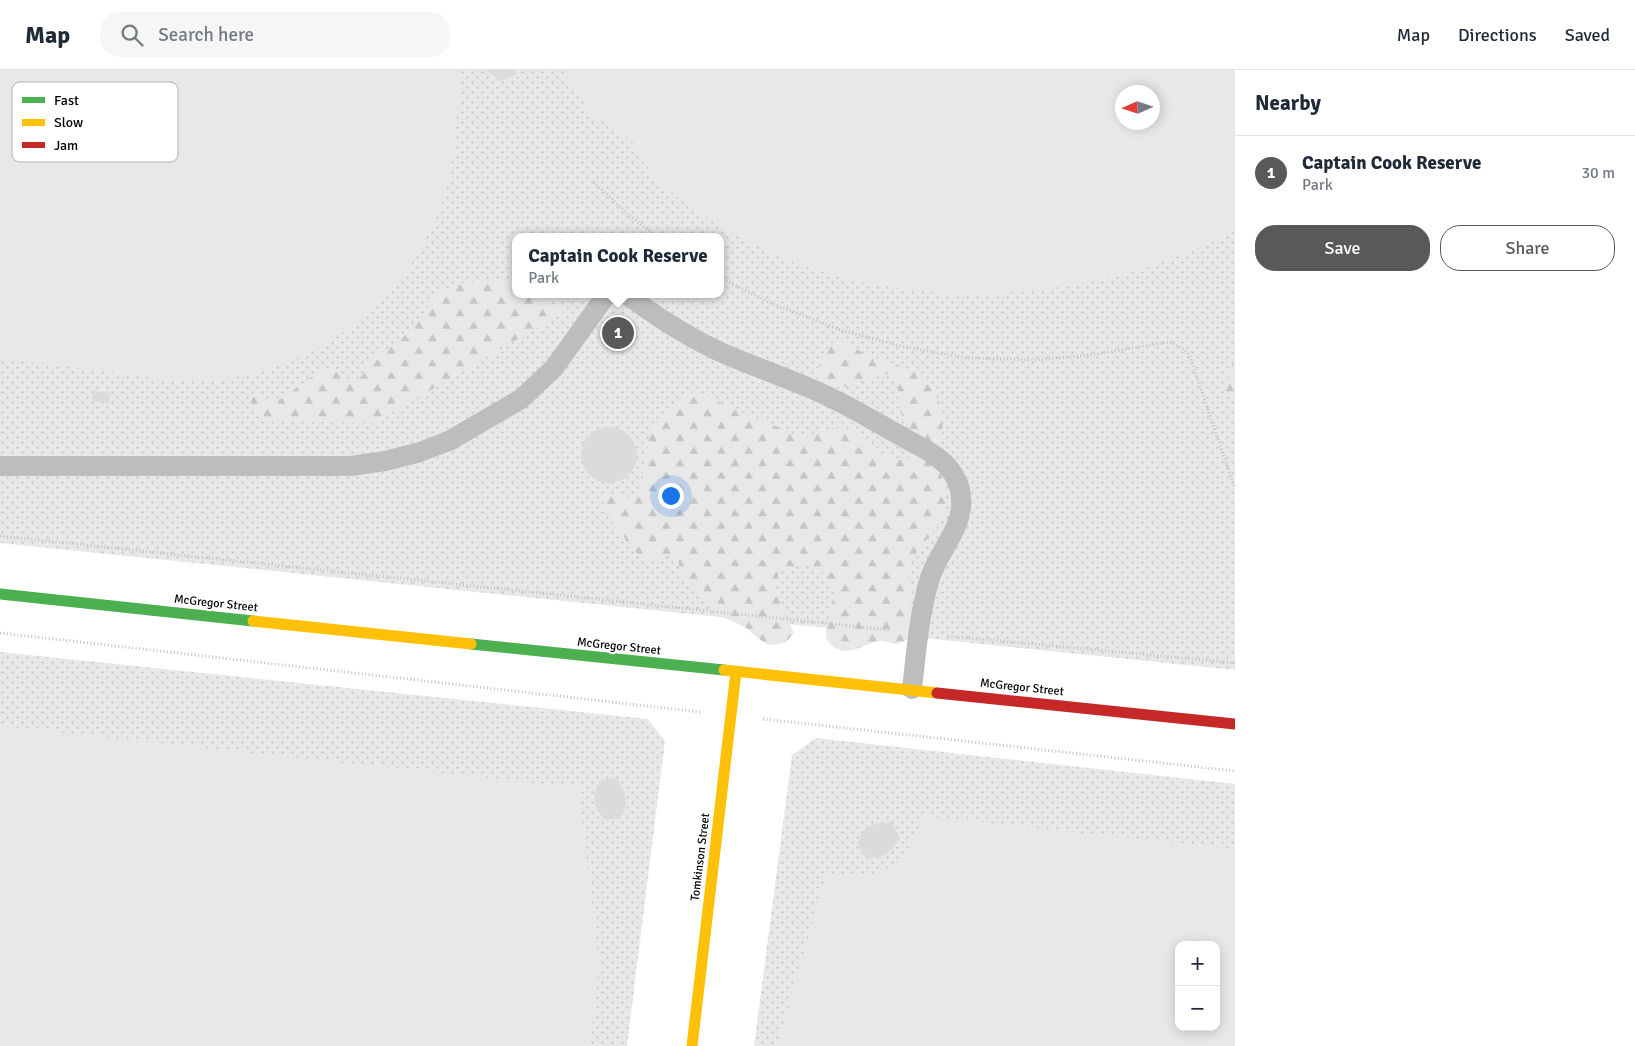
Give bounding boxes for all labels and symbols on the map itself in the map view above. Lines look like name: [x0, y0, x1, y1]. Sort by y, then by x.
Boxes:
legend: [12, 82, 178, 162]
north arrow: [1115, 85, 1160, 130]
text: Fast: [54, 92, 79, 109]
text: Slow: [54, 114, 83, 131]
text: Jam: [54, 137, 78, 154]
pin: 1: [602, 314, 634, 352]
your location: [658, 483, 684, 509]
street label: McGregor Street: [173, 592, 259, 615]
street label: McGregor Street: [576, 635, 662, 658]
street label: McGregor Street: [979, 676, 1065, 699]
street label: Tomkinson Street: [688, 812, 713, 902]

